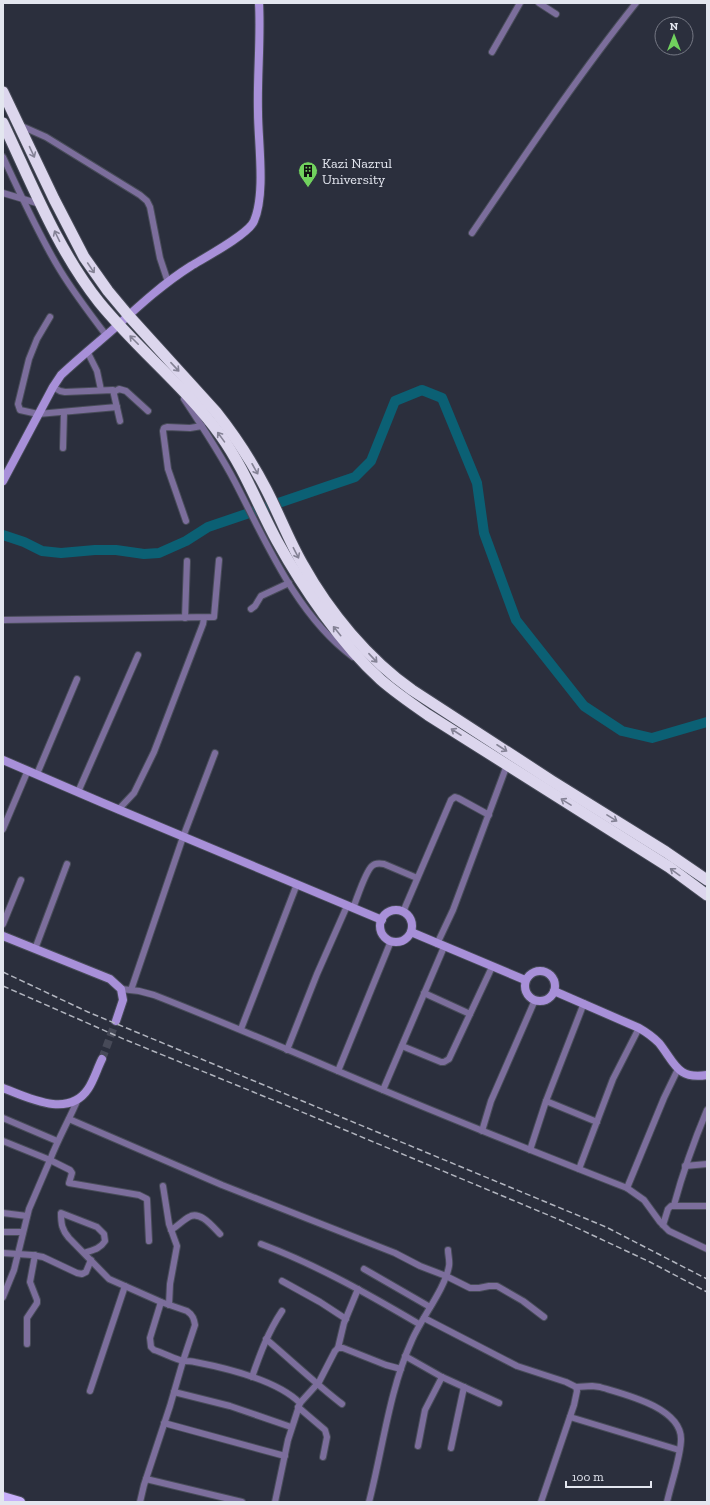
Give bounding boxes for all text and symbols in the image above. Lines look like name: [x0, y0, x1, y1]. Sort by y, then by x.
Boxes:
north arrow: [654, 16, 694, 56]
text: N: [670, 20, 679, 33]
one-way arrow: [29, 146, 36, 158]
place label: Kazi Nazrul University: [322, 155, 392, 188]
building icon: Kazi Nazrul University: [297, 160, 319, 188]
one-way arrow: [53, 230, 60, 242]
one-way arrow: [87, 262, 95, 273]
one-way arrow: [129, 335, 139, 345]
one-way arrow: [170, 362, 180, 372]
one-way arrow: [217, 431, 225, 442]
one-way arrow: [251, 463, 259, 475]
one-way arrow: [293, 547, 301, 559]
one-way arrow: [332, 625, 341, 636]
one-way arrow: [368, 653, 378, 663]
one-way arrow: [450, 728, 462, 736]
one-way arrow: [496, 744, 507, 752]
one-way arrow: [561, 798, 572, 806]
one-way arrow: [606, 815, 618, 823]
one-way arrow: [670, 868, 681, 876]
scale bar: [566, 1463, 651, 1489]
text: 100 m: [572, 1470, 604, 1484]

